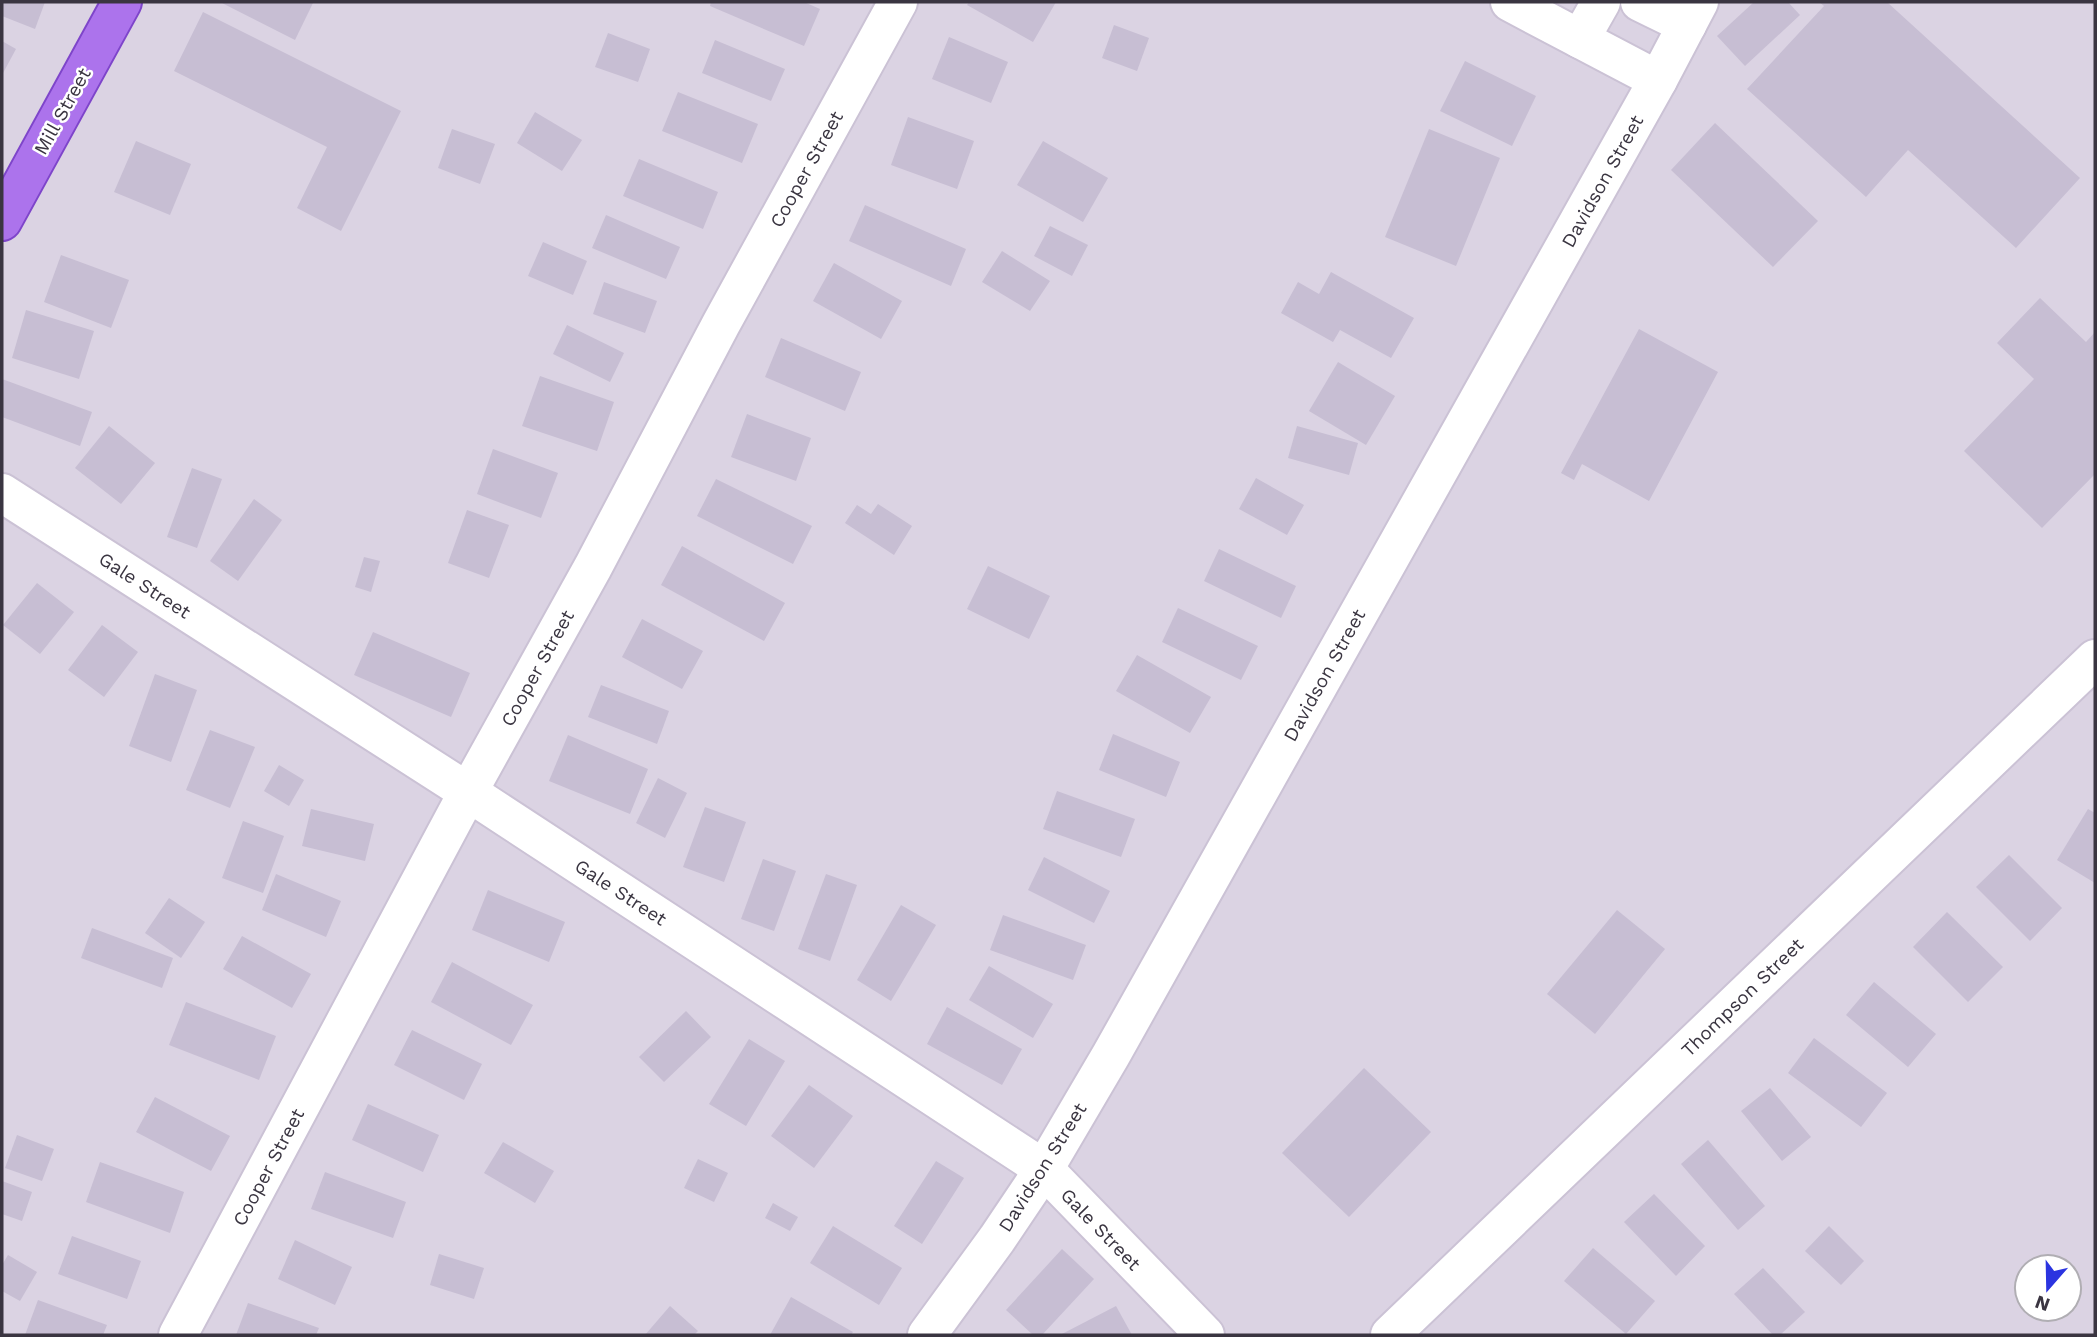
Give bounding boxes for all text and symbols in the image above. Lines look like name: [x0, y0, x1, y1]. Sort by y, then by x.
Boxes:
street label: Mill Street: [29, 64, 96, 159]
street label: Cooper Street: [765, 107, 848, 232]
street label: Davidson Street: [1557, 111, 1648, 251]
street label: Gale Street: [94, 547, 195, 624]
street label: Davidson Street: [1279, 605, 1370, 745]
street label: Cooper Street: [496, 606, 579, 731]
street label: Gale Street: [570, 854, 671, 931]
street label: Thompson Street: [1676, 933, 1808, 1062]
street label: Davidson Street: [994, 1098, 1091, 1236]
street label: Cooper Street: [228, 1105, 309, 1230]
street label: Gale Street: [1056, 1184, 1145, 1275]
north arrow: [2013, 1253, 2083, 1323]
text: N: [2032, 1290, 2053, 1317]

